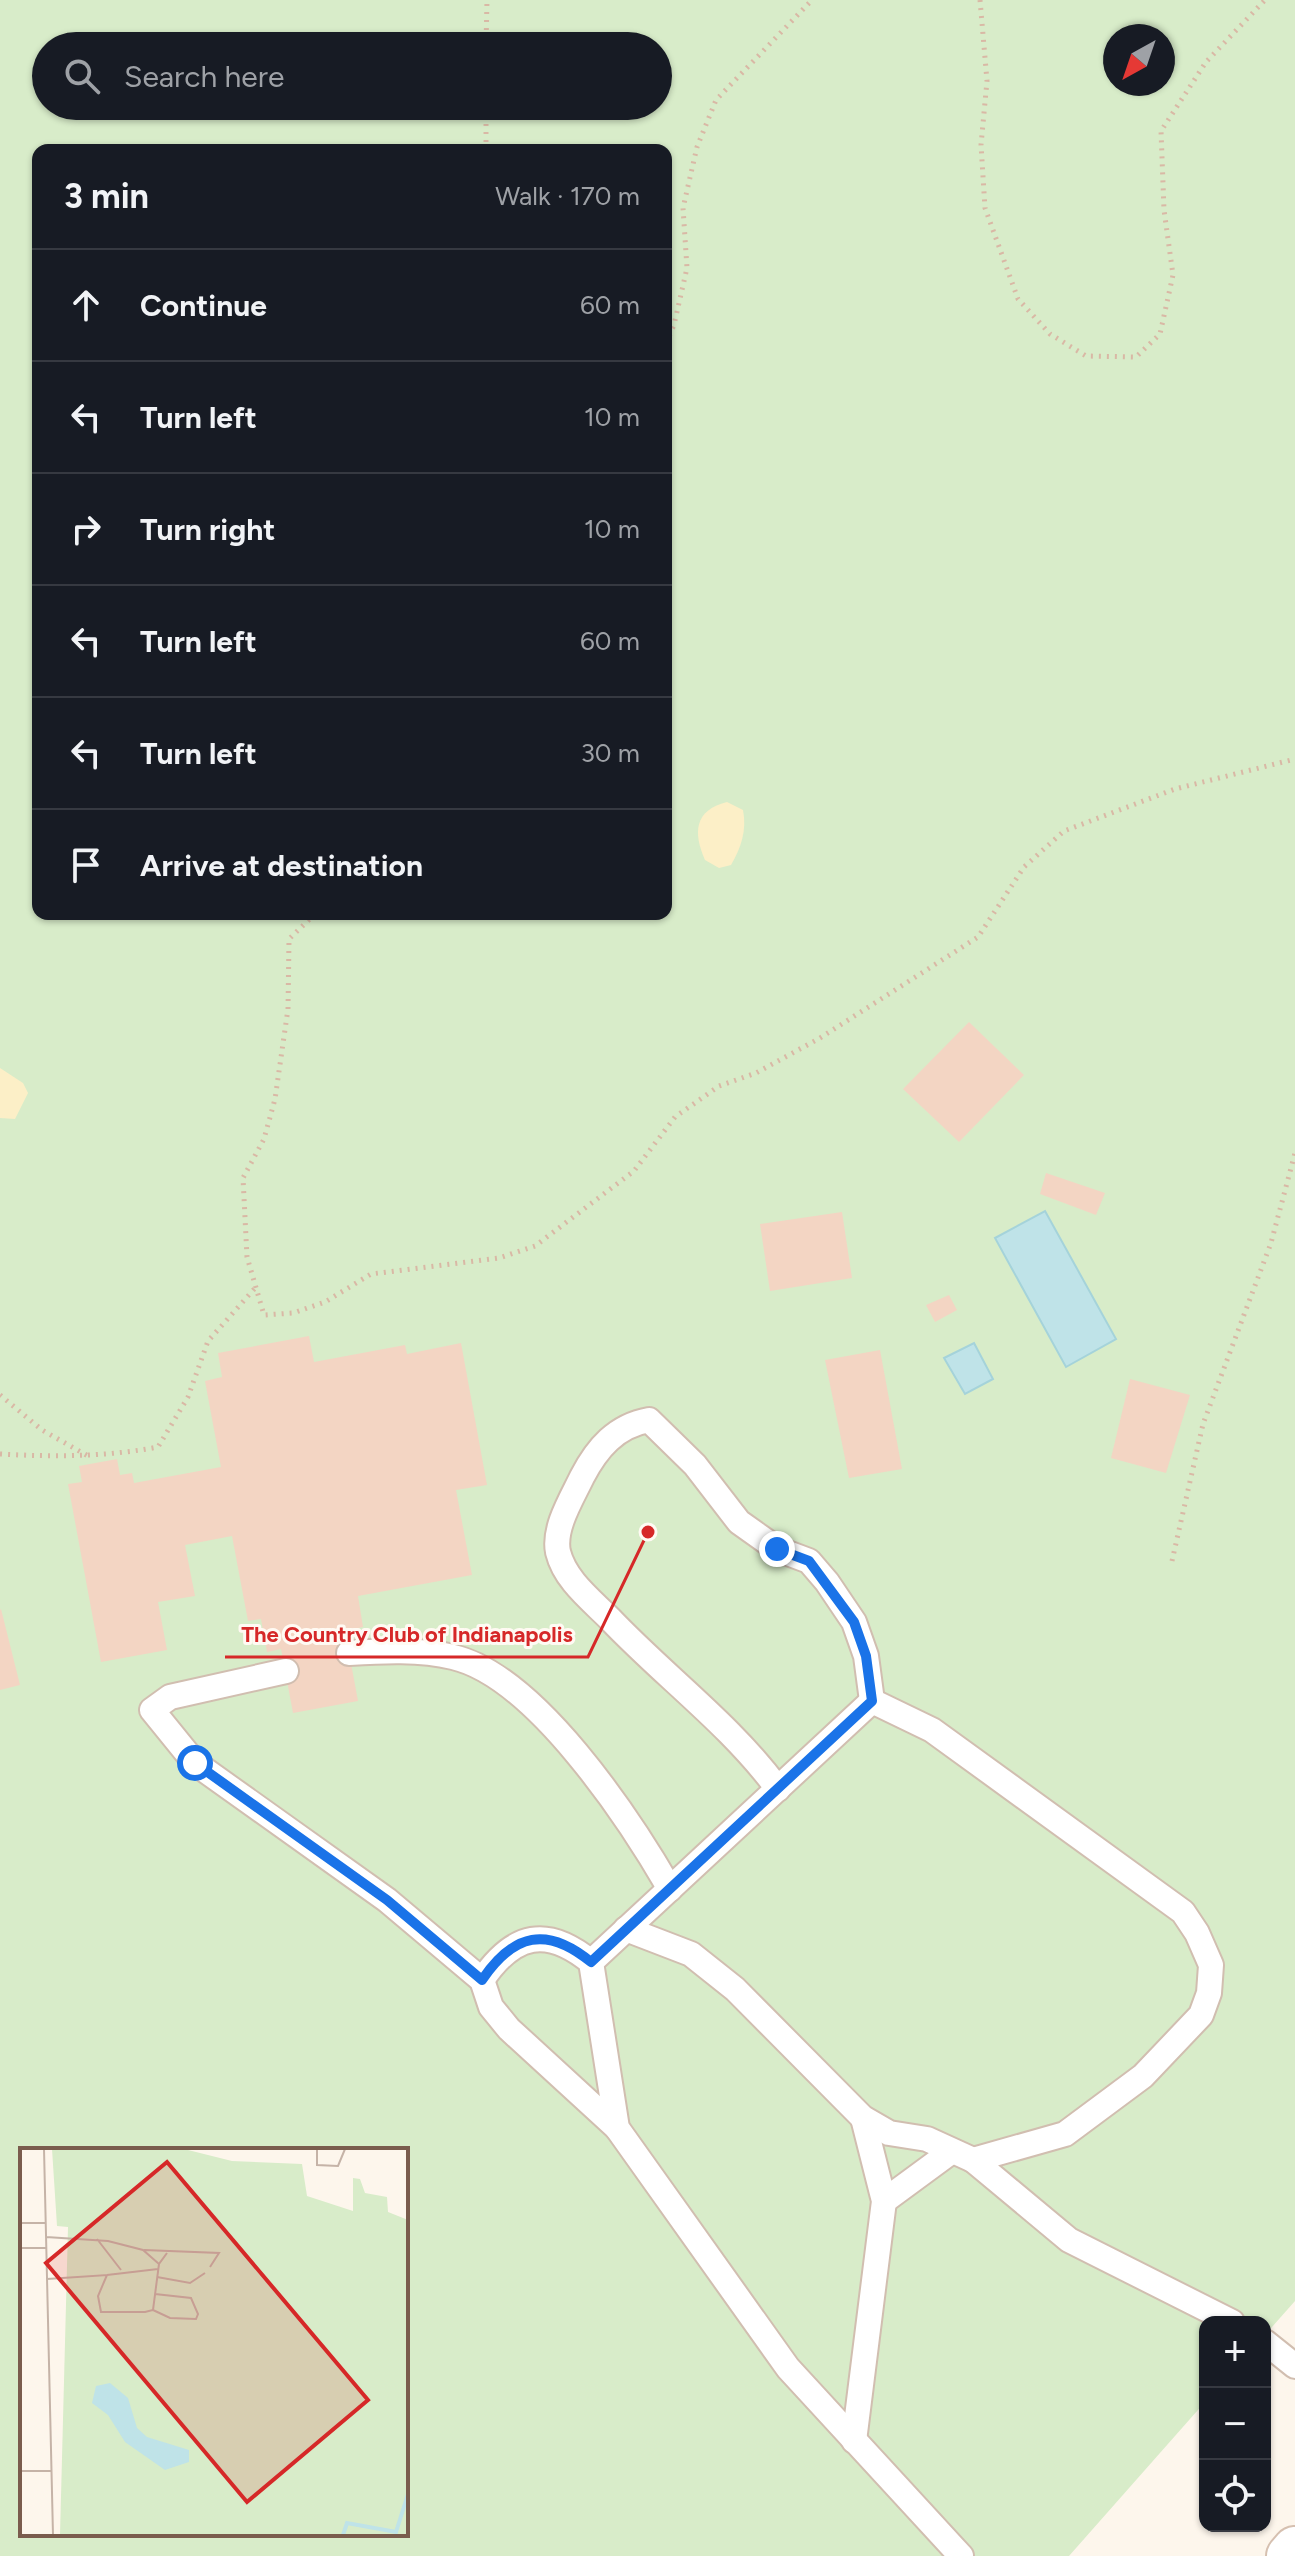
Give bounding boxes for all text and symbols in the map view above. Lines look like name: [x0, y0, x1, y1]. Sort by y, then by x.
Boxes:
north arrow: [1103, 24, 1175, 96]
search box: [32, 32, 672, 120]
icon: search: [60, 54, 104, 98]
text: Search here: [124, 58, 284, 95]
text: 3 min: [64, 176, 149, 217]
text: Walk · 170 m: [495, 180, 640, 212]
icon: ahead: [64, 283, 108, 327]
text: Continue: [140, 287, 267, 324]
text: 60 m: [580, 289, 640, 321]
icon: left: [64, 395, 108, 439]
text: Turn left: [140, 399, 257, 436]
text: 10 m: [584, 401, 640, 433]
icon: right: [64, 507, 108, 551]
text: Turn right: [140, 511, 275, 548]
text: 10 m: [584, 513, 640, 545]
icon: left: [64, 619, 108, 663]
text: Turn left: [140, 623, 257, 660]
text: 60 m: [580, 625, 640, 657]
icon: left: [64, 731, 108, 775]
text: Turn left: [140, 735, 257, 772]
text: 30 m: [581, 737, 640, 769]
icon: arrive: [64, 843, 108, 887]
text: Arrive at destination: [140, 847, 423, 884]
route end: [759, 1531, 795, 1567]
callout: The Country Club of Indianapolis: [225, 1611, 588, 1657]
text: The Country Club of Indianapolis: [241, 1621, 573, 1648]
route start: [177, 1745, 213, 1781]
inset map: [20, 2148, 408, 2536]
map controls: [1199, 2316, 1271, 2532]
button: +: [1199, 2316, 1271, 2388]
button: −: [1199, 2388, 1271, 2460]
button: locate: [1199, 2460, 1271, 2532]

